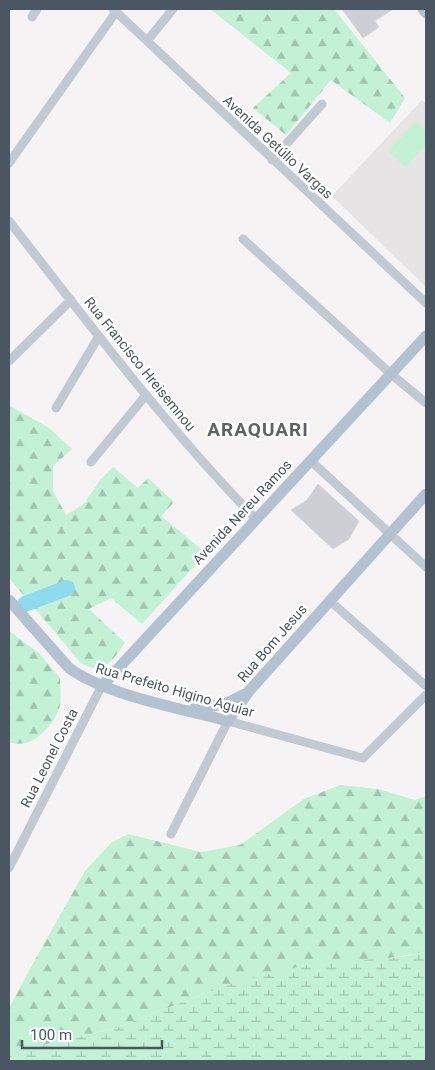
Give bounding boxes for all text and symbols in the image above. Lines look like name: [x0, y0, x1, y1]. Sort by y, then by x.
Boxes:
street label: Avenida Getúlio Vargas: [220, 92, 336, 202]
street label: Rua Francisco Hreisemnou: [81, 294, 199, 434]
district label: ARAQUARI: [207, 418, 309, 441]
street label: Avenida Nereu Ramos: [189, 456, 295, 568]
street label: Rua Bom Jesus: [234, 601, 310, 685]
street label: Rua Prefeito Higino Aguiar: [94, 660, 256, 720]
street label: Rua Leonel Costa: [17, 706, 81, 810]
scale bar: [22, 1018, 162, 1050]
text: 100 m: [30, 1026, 72, 1044]

